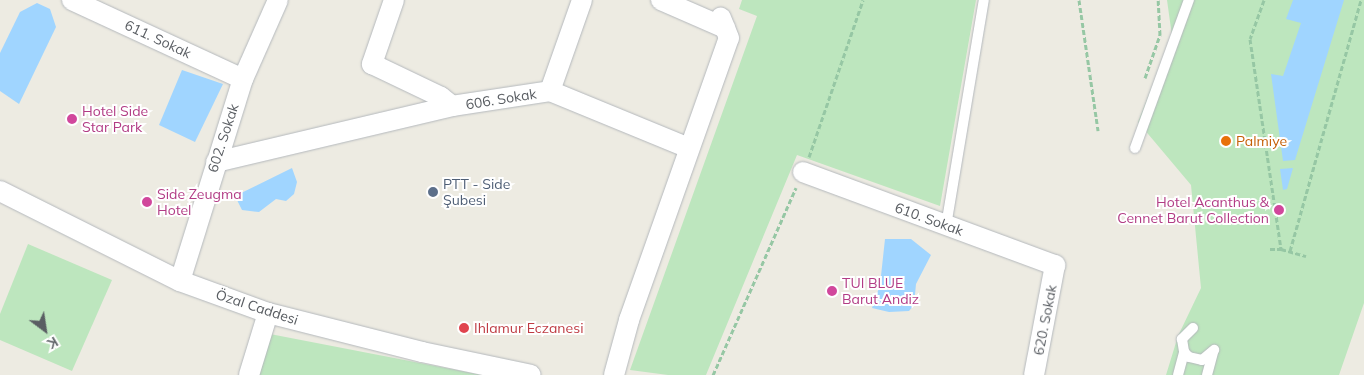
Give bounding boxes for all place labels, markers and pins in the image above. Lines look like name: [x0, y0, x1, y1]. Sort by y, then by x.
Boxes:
place label: Hotel Side Star Park: [82, 103, 148, 136]
marker: Hotel Side Star Park: [66, 113, 78, 125]
place label: Palmiye: [1236, 133, 1287, 149]
marker: Palmiye: [1220, 135, 1232, 147]
place label: PTT - Side Şubesi: [443, 176, 510, 208]
place label: Side Zeugma Hotel: [157, 186, 242, 218]
marker: PTT - Side Şubesi: [427, 186, 439, 198]
place label: Hotel Acanthus & Cennet Barut Collection: [1117, 194, 1269, 226]
marker: Side Zeugma Hotel: [141, 196, 153, 208]
marker: Hotel Acanthus & Cennet Barut Collection: [1273, 204, 1285, 216]
place label: TUI BLUE Barut Andiz: [842, 275, 919, 308]
marker: TUI BLUE Barut Andiz: [826, 285, 838, 297]
place label: Ihlamur Eczanesi: [474, 320, 583, 336]
marker: Ihlamur Eczanesi: [458, 322, 470, 334]

